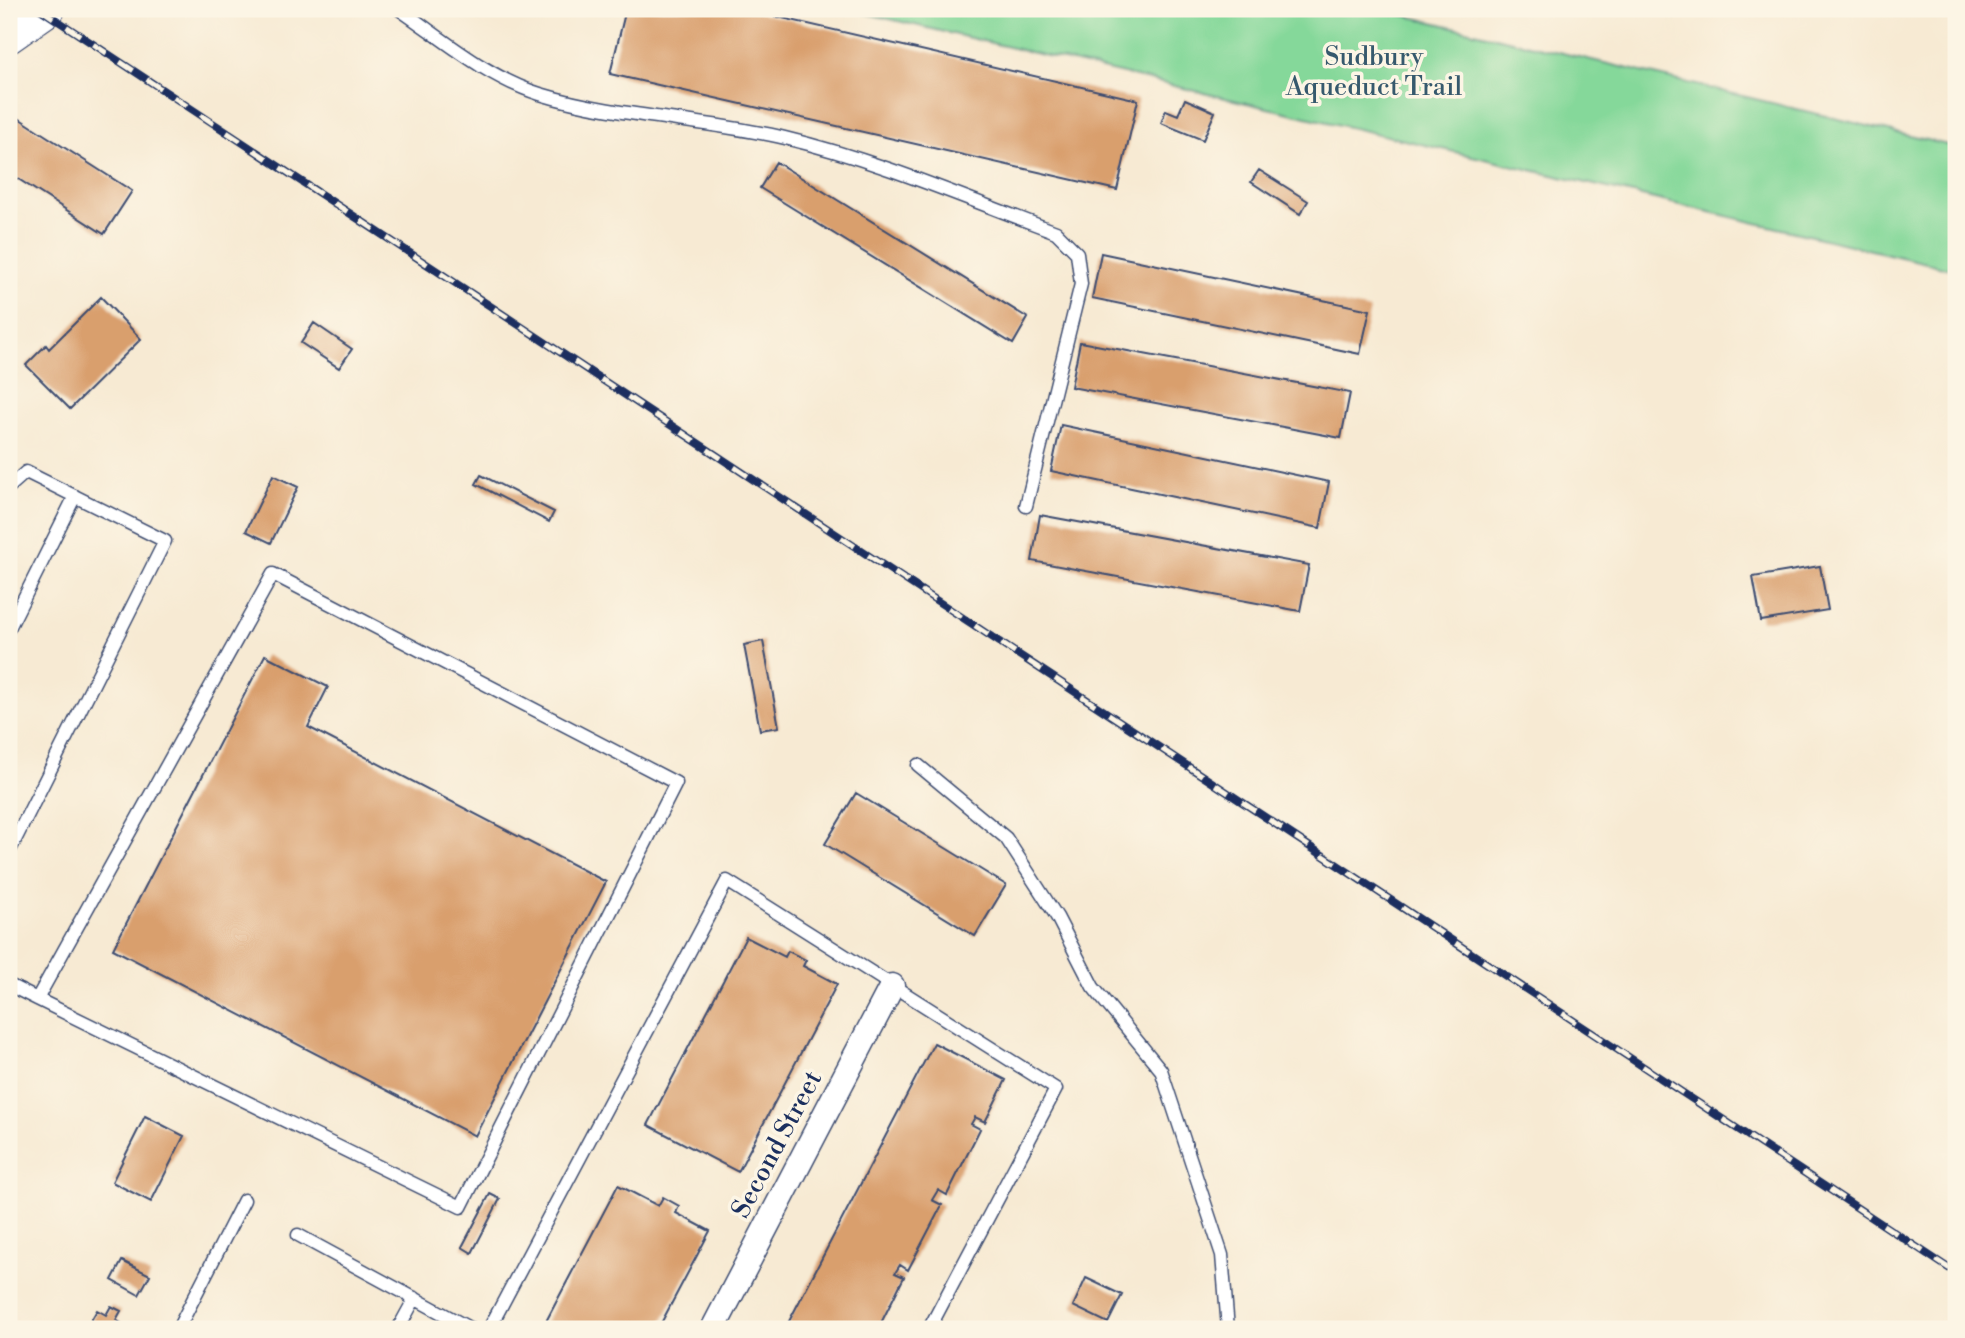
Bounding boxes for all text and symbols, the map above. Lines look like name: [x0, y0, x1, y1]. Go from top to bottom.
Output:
park label: Sudbury Aqueduct Trail: [1285, 41, 1463, 103]
street label: Second Street: [725, 1065, 829, 1224]

